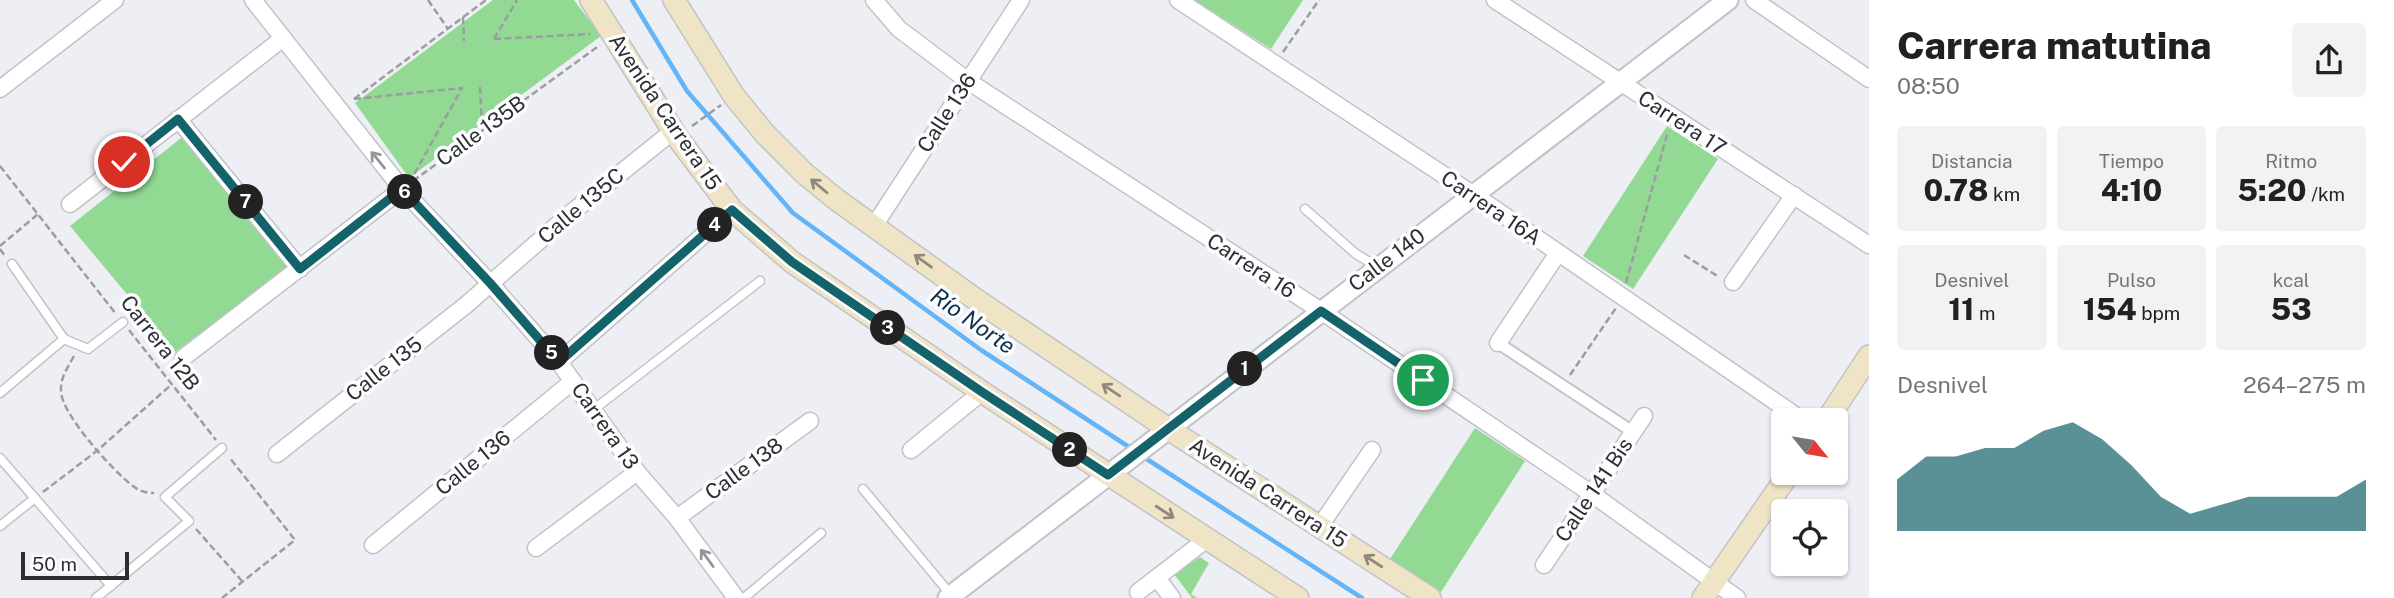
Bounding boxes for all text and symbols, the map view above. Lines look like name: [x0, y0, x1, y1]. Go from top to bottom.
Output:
text: Carrera matutina: [1897, 23, 2212, 68]
button: share: [2292, 23, 2366, 97]
street label: Avenida Carrera 15: [604, 29, 727, 195]
street label: Calle 136: [912, 68, 981, 157]
text: 08:50: [1897, 72, 1960, 99]
street label: Carrera 17: [1634, 85, 1731, 160]
street label: Calle 135B: [431, 90, 530, 171]
pin: [94, 132, 154, 192]
icon: check: [105, 143, 143, 181]
text: Distancia: [1931, 150, 2013, 172]
text: Tiempo: [2099, 150, 2164, 172]
text: Ritmo: [2265, 150, 2317, 172]
one-way arrow: [371, 151, 386, 169]
street label: Calle 135C: [533, 163, 629, 249]
street label: Carrera 16A: [1437, 165, 1546, 250]
text: 0.78: [1923, 172, 1988, 208]
text: 4:10: [2101, 172, 2162, 208]
text: 5:20: [2237, 172, 2307, 208]
pin: 6: [388, 174, 422, 210]
one-way arrow: [811, 178, 829, 194]
text: 6: [398, 180, 411, 202]
text: km: [1988, 183, 2020, 205]
text: /km: [2307, 183, 2345, 205]
pin: 7: [229, 184, 264, 220]
text: 7: [240, 190, 251, 212]
pin: 4: [698, 208, 732, 243]
text: 4: [708, 213, 721, 235]
street label: Calle 140: [1344, 223, 1430, 296]
street label: Carrera 16: [1202, 228, 1300, 303]
one-way arrow: [914, 254, 933, 269]
text: Desnivel: [1934, 269, 2009, 291]
text: Pulso: [2107, 269, 2156, 291]
text: kcal: [2273, 269, 2310, 291]
water label: Río Norte: [926, 282, 1021, 359]
street label: Carrera 12B: [116, 290, 205, 395]
text: 11: [1948, 291, 1974, 327]
text: 154: [2083, 291, 2137, 327]
text: 53: [2271, 291, 2312, 327]
text: m: [1974, 302, 1996, 324]
text: bpm: [2137, 302, 2180, 324]
pin: 3: [870, 310, 906, 346]
text: 3: [881, 316, 894, 338]
street label: Calle 135: [341, 331, 427, 406]
pin: 5: [534, 336, 570, 370]
text: 5: [545, 341, 558, 363]
pin: [1393, 350, 1453, 410]
pin: 1: [1228, 352, 1262, 386]
text: 1: [1240, 357, 1249, 379]
icon: arrive: [1404, 361, 1442, 399]
text: Desnivel: [1897, 371, 1988, 398]
text: 264–275 m: [2243, 371, 2366, 398]
street label: Carrera 13: [566, 377, 644, 474]
one-way arrow: [1101, 383, 1121, 397]
north arrow: [1771, 408, 1848, 485]
map controls: [1771, 408, 1848, 576]
street label: Calle 136: [430, 425, 515, 500]
street label: Calle 138: [700, 432, 787, 505]
street label: Avenida Carrera 15: [1185, 432, 1352, 553]
pin: 2: [1052, 433, 1088, 468]
street label: Calle 141 Bis: [1550, 433, 1637, 546]
text: 2: [1063, 438, 1076, 460]
button: locate: [1771, 499, 1848, 576]
one-way arrow: [1155, 506, 1175, 520]
scale bar: [21, 549, 130, 581]
one-way arrow: [699, 549, 714, 568]
text: 50 m: [32, 553, 77, 575]
one-way arrow: [1363, 553, 1383, 567]

